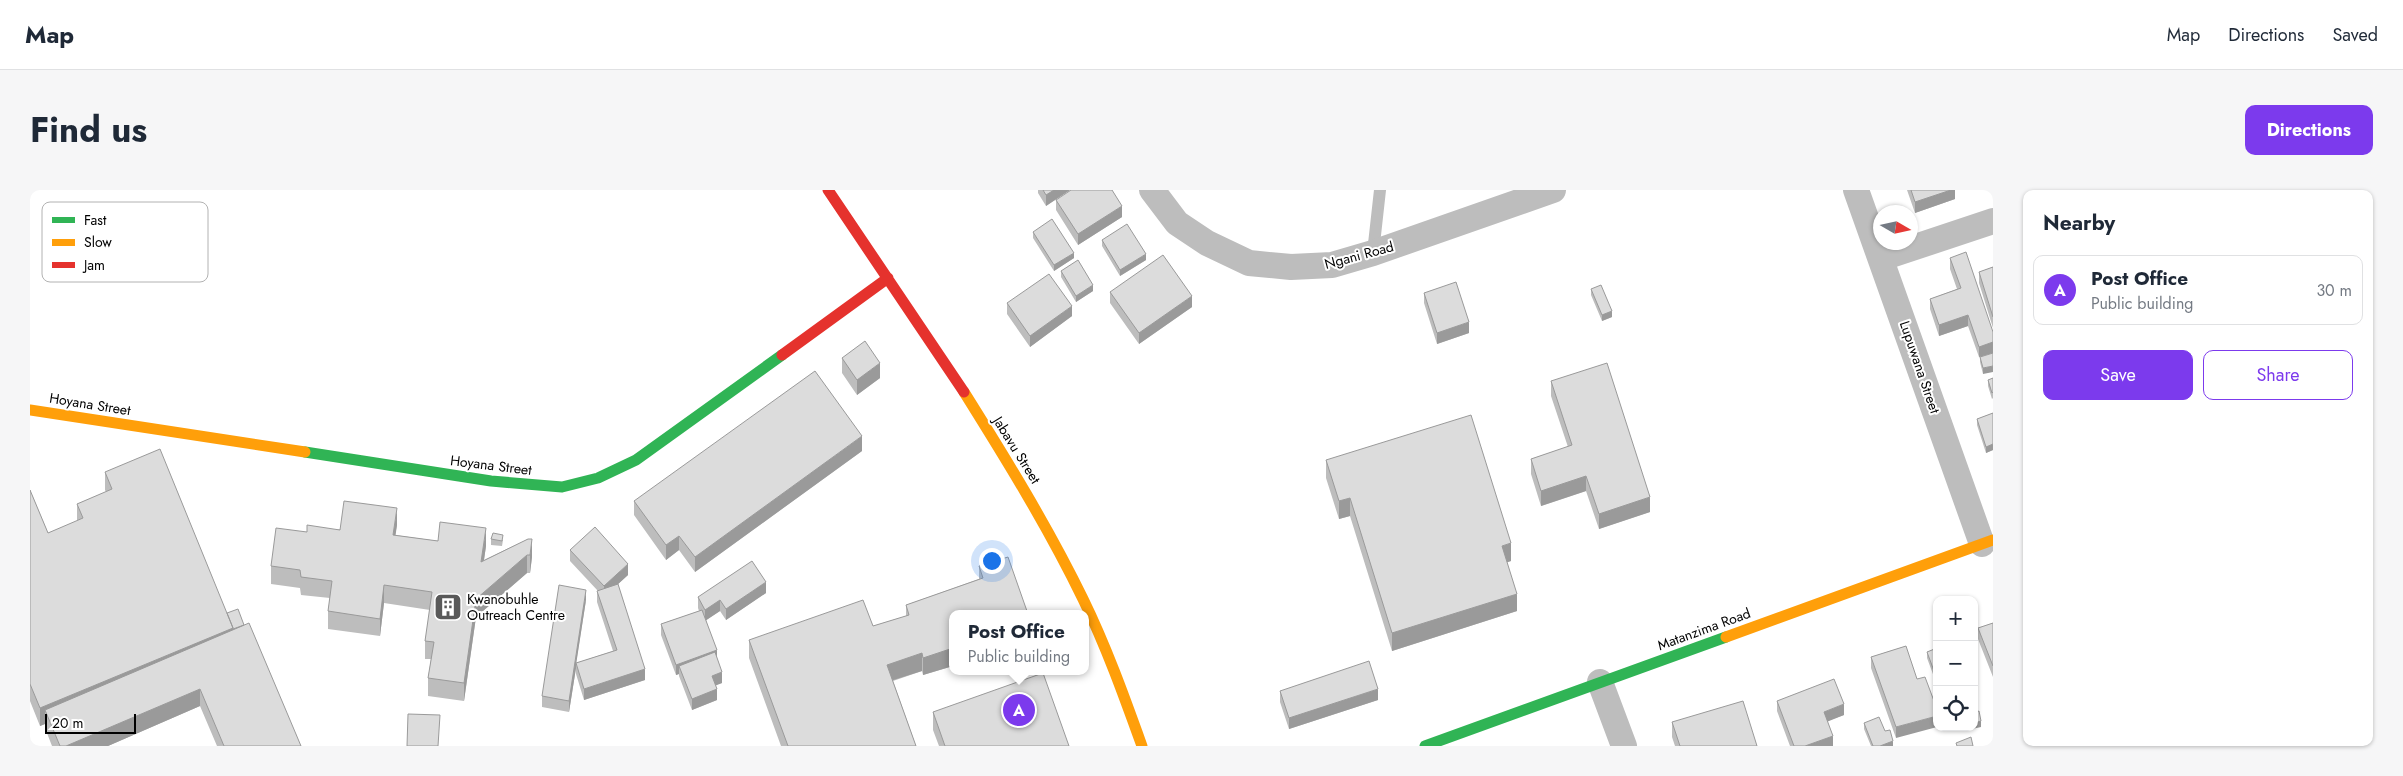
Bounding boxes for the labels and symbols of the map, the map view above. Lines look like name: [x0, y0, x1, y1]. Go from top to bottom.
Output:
legend: [42, 202, 208, 282]
north arrow: [1873, 205, 1918, 250]
text: Fast: [84, 210, 107, 230]
text: Slow: [84, 232, 112, 252]
street label: Ngani Road: [1322, 236, 1396, 274]
text: Jam: [82, 255, 105, 275]
street label: Lupuwana Street: [1895, 318, 1945, 417]
street label: Hoyana Street: [48, 388, 133, 420]
street label: Jabavu Street: [987, 411, 1046, 488]
street label: Hoyana Street: [449, 450, 534, 480]
your location: [979, 548, 1005, 574]
place label: Kwanobuhle Outreach Centre: [467, 589, 565, 625]
building icon: Kwanobuhle Outreach Centre: [433, 592, 463, 622]
street label: Matanzima Road: [1655, 603, 1753, 655]
pin: A: [1003, 691, 1035, 729]
scale bar: [45, 711, 136, 734]

